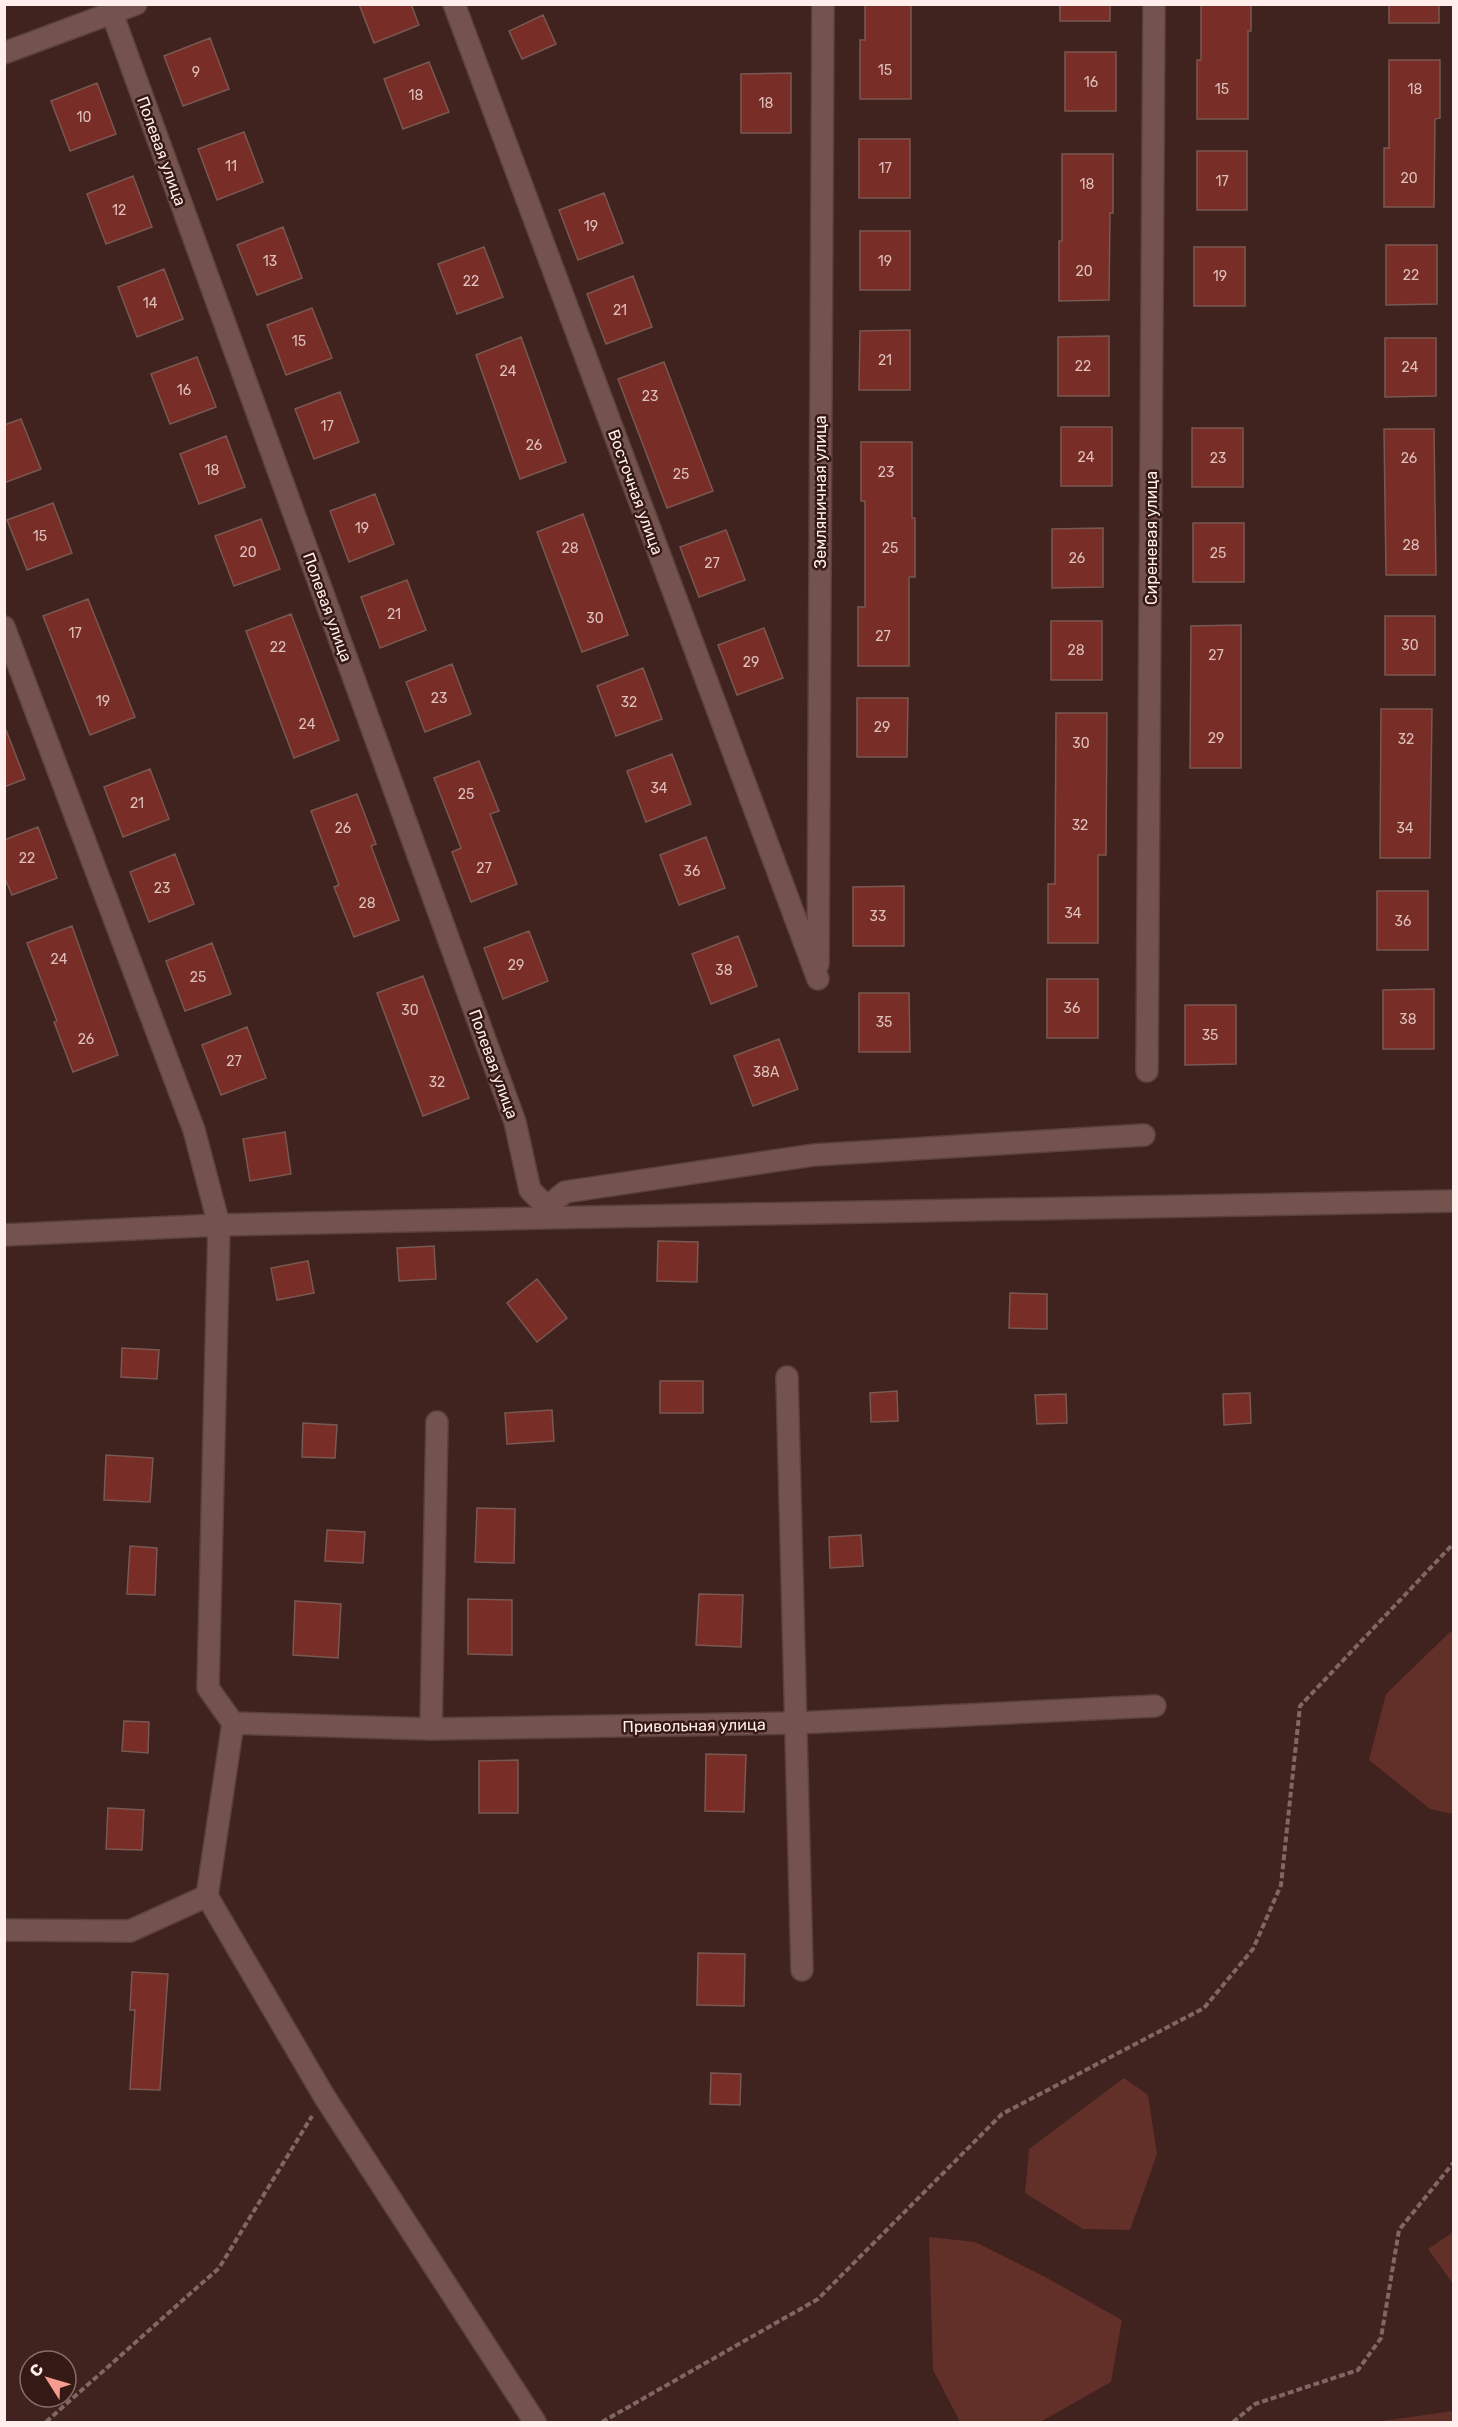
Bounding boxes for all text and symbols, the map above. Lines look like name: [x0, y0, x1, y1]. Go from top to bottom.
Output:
house number: 15: [878, 62, 892, 79]
house number: 9: [192, 64, 200, 81]
house number: 16: [1084, 74, 1098, 91]
house number: 15: [1215, 81, 1229, 98]
house number: 18: [1408, 81, 1423, 98]
house number: 18: [409, 87, 424, 104]
street label: Полевая улица: [133, 94, 190, 209]
house number: 18: [759, 95, 774, 112]
house number: 10: [77, 109, 92, 126]
house number: 11: [225, 158, 237, 175]
house number: 17: [878, 160, 892, 177]
house number: 20: [1400, 170, 1418, 187]
house number: 17: [1215, 173, 1229, 190]
house number: 18: [1080, 176, 1095, 193]
house number: 12: [112, 202, 126, 219]
house number: 19: [584, 218, 598, 235]
house number: 13: [263, 253, 277, 270]
house number: 19: [878, 253, 892, 270]
house number: 20: [1075, 263, 1093, 280]
house number: 22: [1403, 267, 1419, 284]
house number: 19: [1213, 268, 1227, 285]
house number: 22: [463, 273, 479, 290]
house number: 14: [143, 295, 158, 312]
house number: 21: [613, 302, 627, 319]
house number: 15: [292, 333, 306, 350]
house number: 21: [878, 352, 892, 369]
house number: 22: [1075, 358, 1091, 375]
house number: 24: [1402, 359, 1419, 376]
house number: 24: [500, 363, 517, 380]
house number: 16: [177, 382, 191, 399]
house number: 23: [642, 388, 658, 405]
street label: Земляничная улица: [811, 415, 830, 569]
house number: 17: [320, 418, 334, 435]
street label: Восточная улица: [604, 427, 667, 557]
house number: 26: [526, 437, 542, 454]
house number: 24: [1078, 449, 1095, 466]
house number: 23: [1210, 450, 1226, 467]
house number: 26: [1401, 450, 1417, 467]
house number: 18: [205, 462, 220, 479]
house number: 23: [878, 464, 894, 481]
house number: 25: [673, 466, 689, 483]
street label: Сиреневая улица: [1142, 471, 1161, 605]
house number: 19: [355, 520, 369, 537]
house number: 15: [33, 528, 47, 545]
house number: 28: [1402, 537, 1420, 554]
house number: 28: [561, 540, 579, 557]
house number: 25: [882, 540, 898, 557]
house number: 20: [239, 544, 257, 561]
house number: 25: [1210, 545, 1226, 562]
street label: Полевая улица: [299, 550, 356, 665]
house number: 26: [1069, 550, 1085, 567]
house number: 27: [704, 555, 720, 572]
house number: 21: [387, 606, 401, 623]
house number: 30: [586, 610, 604, 627]
house number: 17: [68, 625, 82, 642]
house number: 27: [875, 628, 891, 645]
house number: 30: [1401, 637, 1419, 654]
house number: 22: [270, 639, 286, 656]
house number: 28: [1067, 642, 1085, 659]
house number: 27: [1208, 647, 1224, 664]
house number: 29: [743, 654, 759, 671]
house number: 23: [431, 690, 447, 707]
house number: 19: [96, 693, 110, 710]
house number: 32: [621, 694, 637, 711]
house number: 24: [299, 716, 316, 733]
house number: 29: [874, 719, 890, 736]
house number: 29: [1208, 730, 1224, 747]
house number: 32: [1398, 731, 1414, 748]
house number: 30: [1072, 735, 1090, 752]
house number: 34: [650, 780, 668, 797]
house number: 25: [458, 786, 474, 803]
house number: 21: [130, 795, 144, 812]
house number: 32: [1072, 817, 1088, 834]
house number: 26: [335, 820, 351, 837]
house number: 34: [1396, 820, 1414, 837]
house number: 22: [19, 850, 35, 867]
house number: 27: [476, 860, 492, 877]
house number: 36: [684, 863, 700, 880]
house number: 23: [154, 880, 170, 897]
house number: 28: [358, 895, 376, 912]
house number: 34: [1064, 905, 1082, 922]
house number: 33: [870, 908, 886, 925]
house number: 36: [1395, 913, 1411, 930]
house number: 24: [51, 951, 68, 968]
house number: 29: [508, 957, 524, 974]
house number: 38: [715, 962, 733, 979]
house number: 25: [190, 969, 206, 986]
house number: 36: [1064, 1000, 1080, 1017]
house number: 30: [401, 1002, 419, 1019]
street label: Полевая улица: [465, 1007, 522, 1122]
house number: 38: [1399, 1011, 1417, 1028]
house number: 35: [876, 1014, 892, 1031]
house number: 35: [1202, 1027, 1218, 1044]
house number: 26: [78, 1031, 94, 1048]
house number: 27: [226, 1053, 242, 1070]
house number: 38А: [753, 1064, 780, 1081]
house number: 32: [429, 1074, 445, 1091]
street label: Привольная улица: [622, 1715, 766, 1736]
north arrow: [18, 2349, 78, 2409]
text: С: [25, 2360, 47, 2380]

